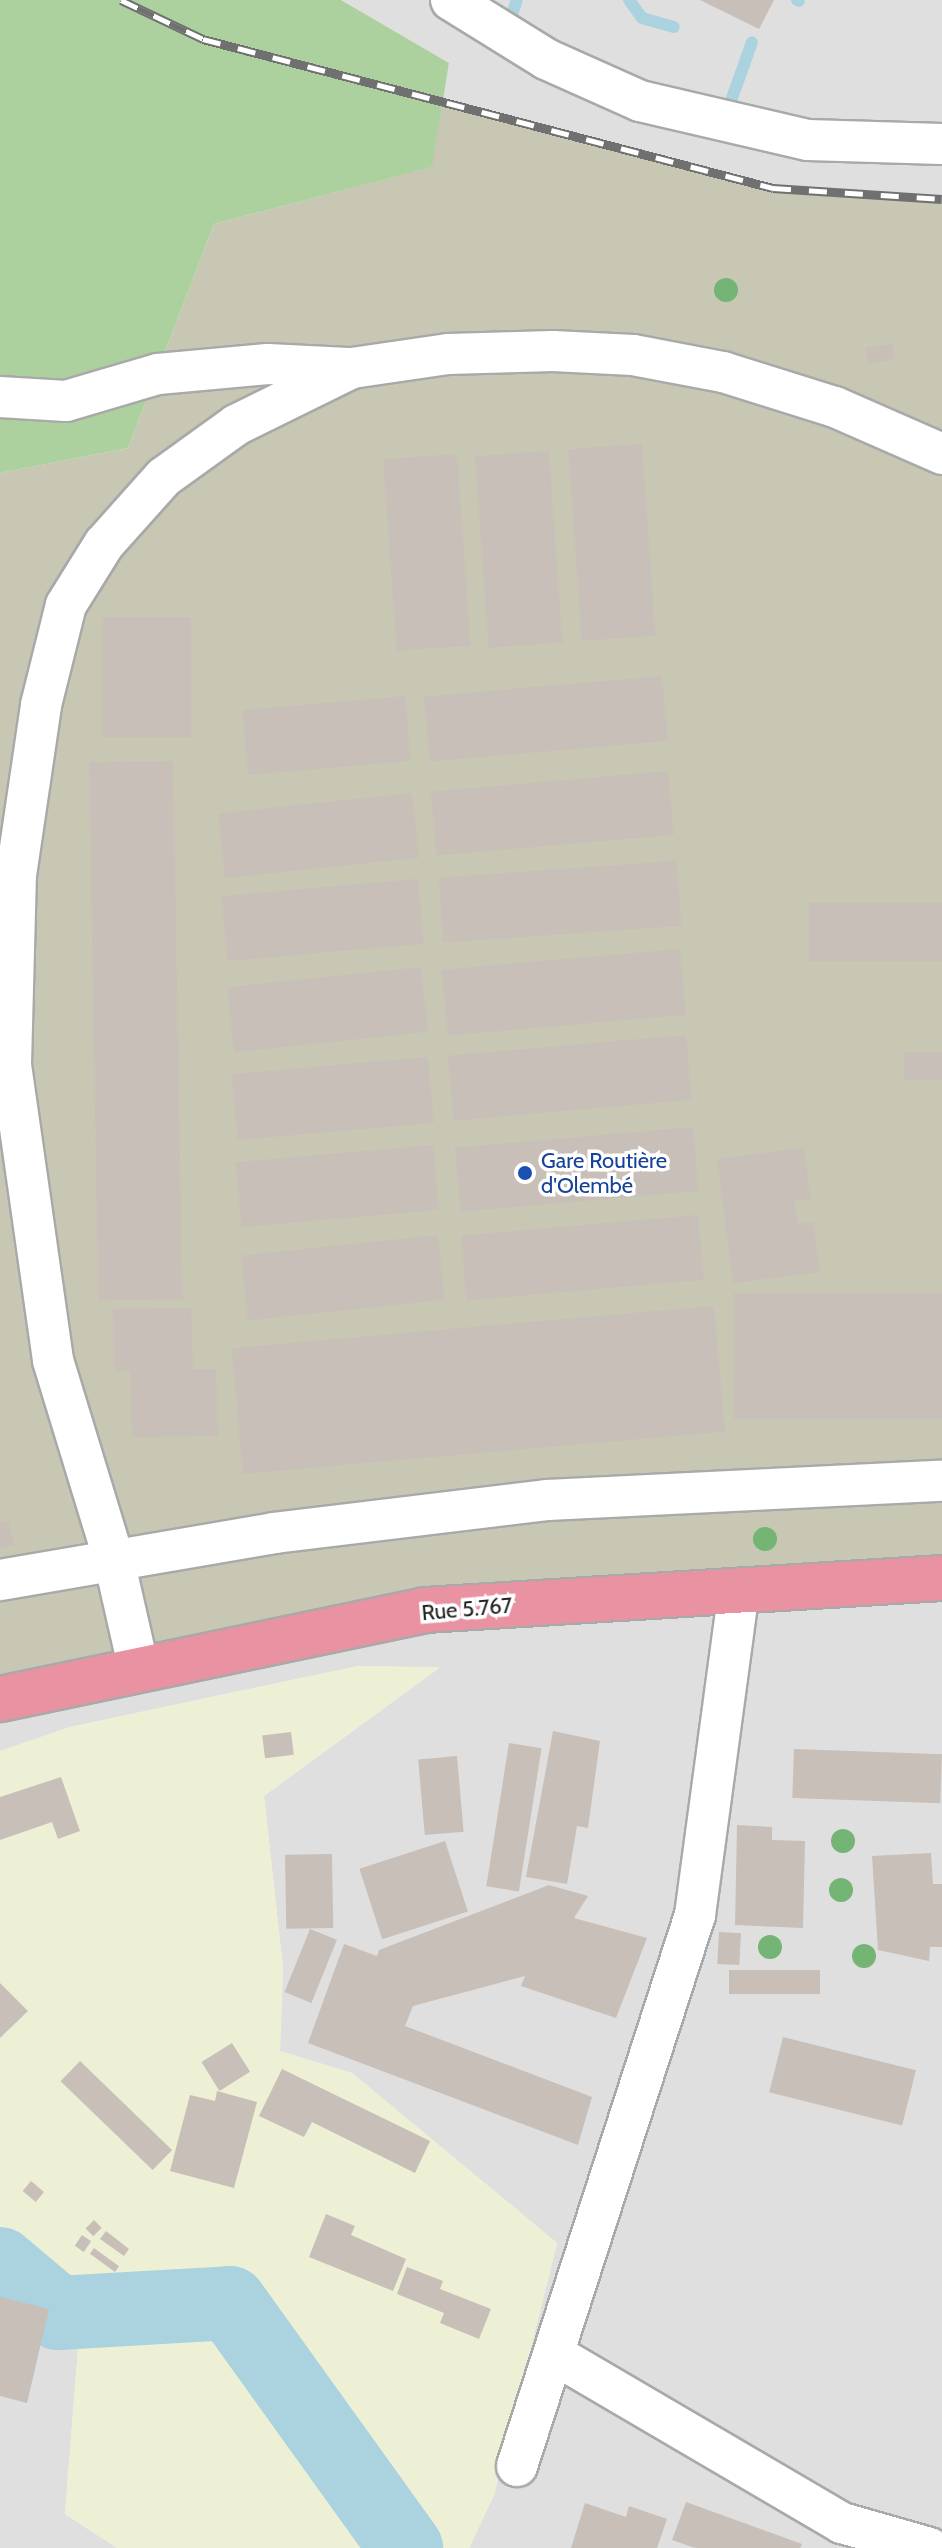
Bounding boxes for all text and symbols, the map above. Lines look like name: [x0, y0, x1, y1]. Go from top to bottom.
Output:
place label: Gare Routière d'Olembé: [541, 1147, 667, 1198]
marker: Gare Routière d'Olembé: [516, 1164, 534, 1182]
street label: Rue 5.767: [420, 1592, 514, 1626]

